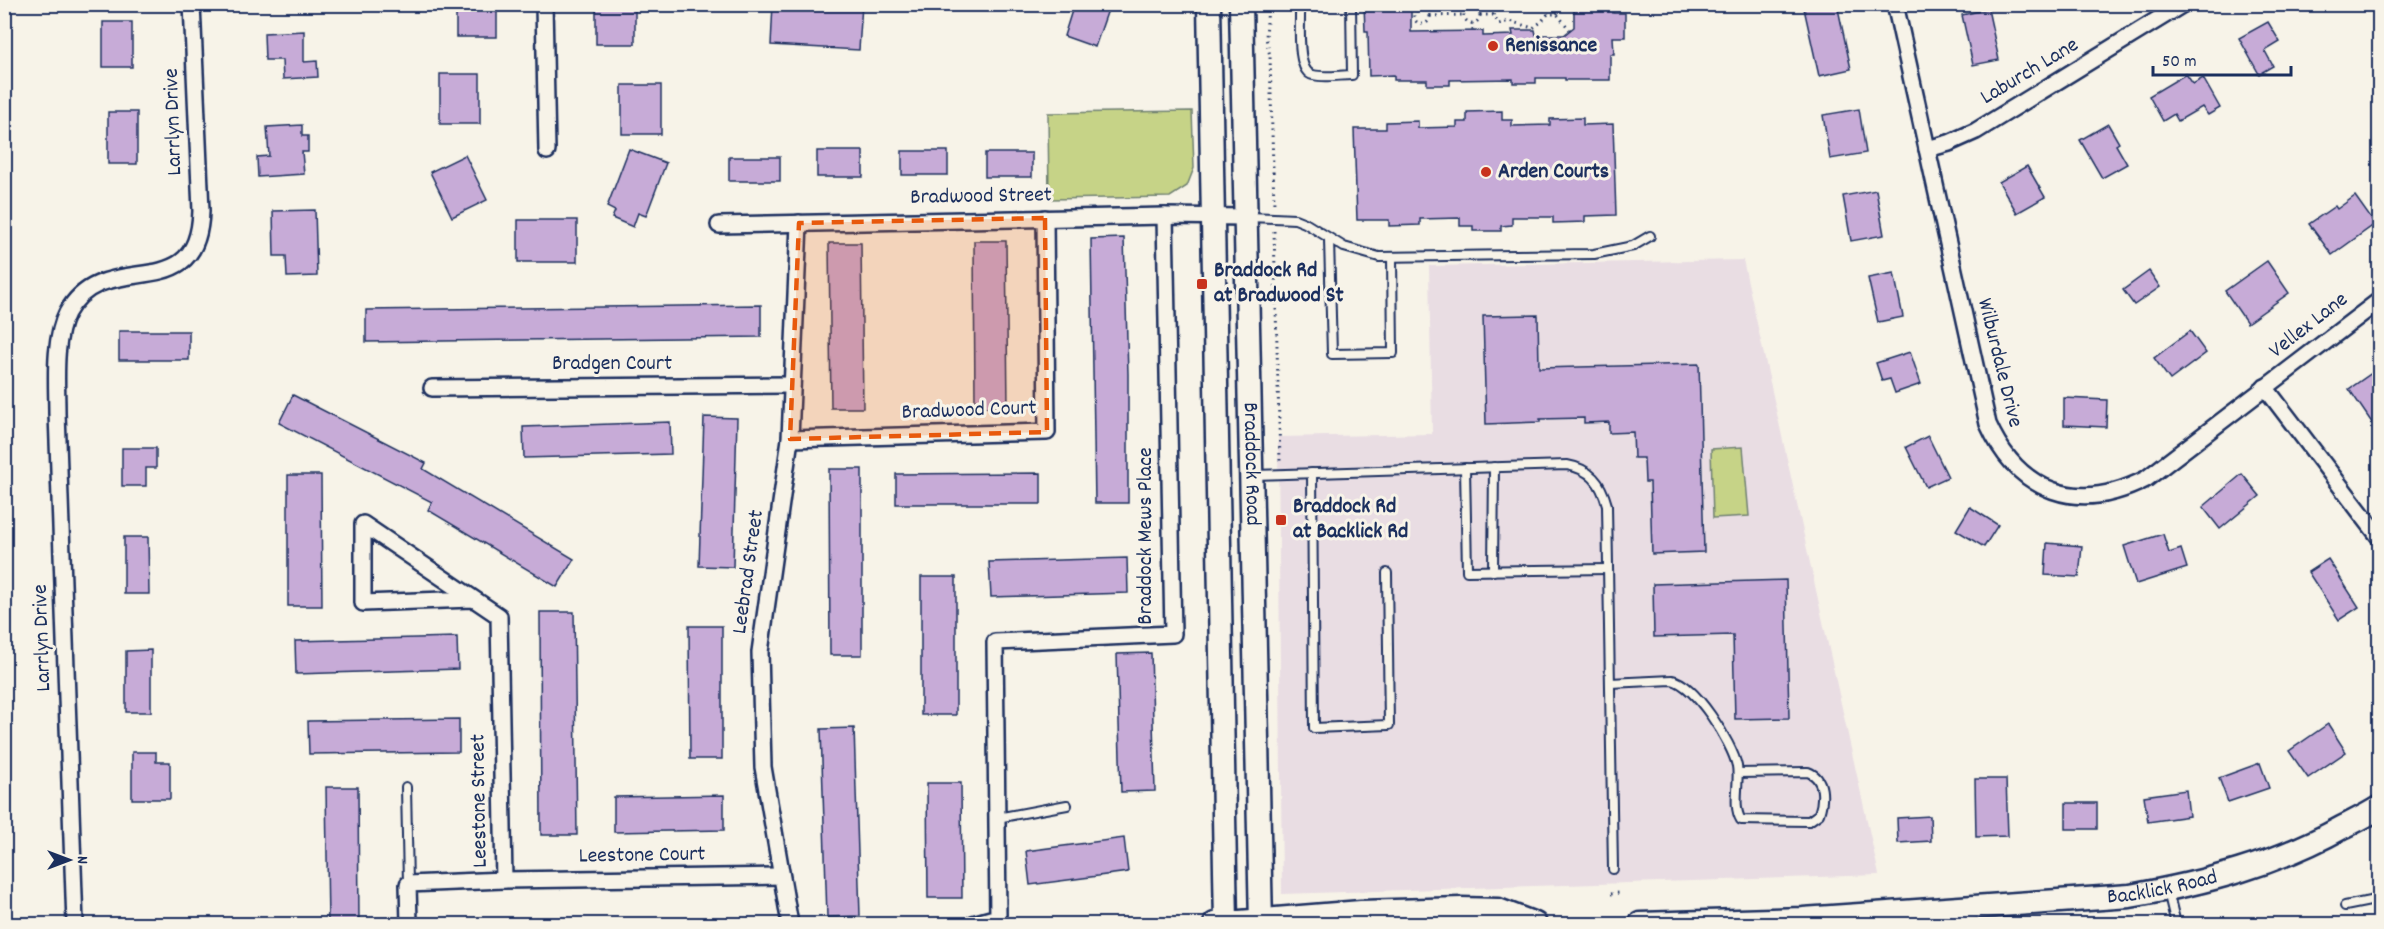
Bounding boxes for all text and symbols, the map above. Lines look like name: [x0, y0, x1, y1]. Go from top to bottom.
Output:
street label: Laburch Lane: [1975, 30, 2085, 114]
place label: Renissance: [1505, 31, 1597, 62]
marker: Renissance: [1486, 39, 1500, 53]
scale bar: [2153, 39, 2291, 77]
text: 50 m: [2162, 50, 2197, 75]
street label: Larrlyn Drive: [157, 68, 191, 176]
place label: Arden Courts: [1498, 157, 1609, 188]
marker: Arden Courts: [1479, 165, 1493, 179]
street label: Bradwood Street: [910, 180, 1052, 214]
place label: Braddock Rd at Bradwood St: [1214, 256, 1345, 312]
marker: Braddock Rd at Bradwood St: [1195, 277, 1209, 291]
street label: Vellex Lane: [2263, 285, 2355, 367]
street label: Wilburdale Drive: [1968, 295, 2030, 431]
street label: Bradgen Court: [552, 349, 672, 380]
street label: Bradwood Court: [901, 393, 1037, 429]
street label: Braddock Road: [1234, 402, 1268, 526]
street label: Braddock Mews Place: [1131, 447, 1162, 625]
place label: Braddock Rd at Backlick Rd: [1293, 492, 1408, 548]
street label: Leebrad Street: [725, 508, 773, 636]
marker: Braddock Rd at Backlick Rd: [1274, 513, 1288, 527]
street label: Larrlyn Drive: [26, 584, 60, 692]
street label: Leestone Street: [463, 734, 497, 868]
north arrow: [39, 830, 99, 890]
street label: Leestone Court: [578, 839, 706, 873]
text: N: [70, 856, 93, 864]
street label: Backlick Road: [2106, 862, 2221, 913]

